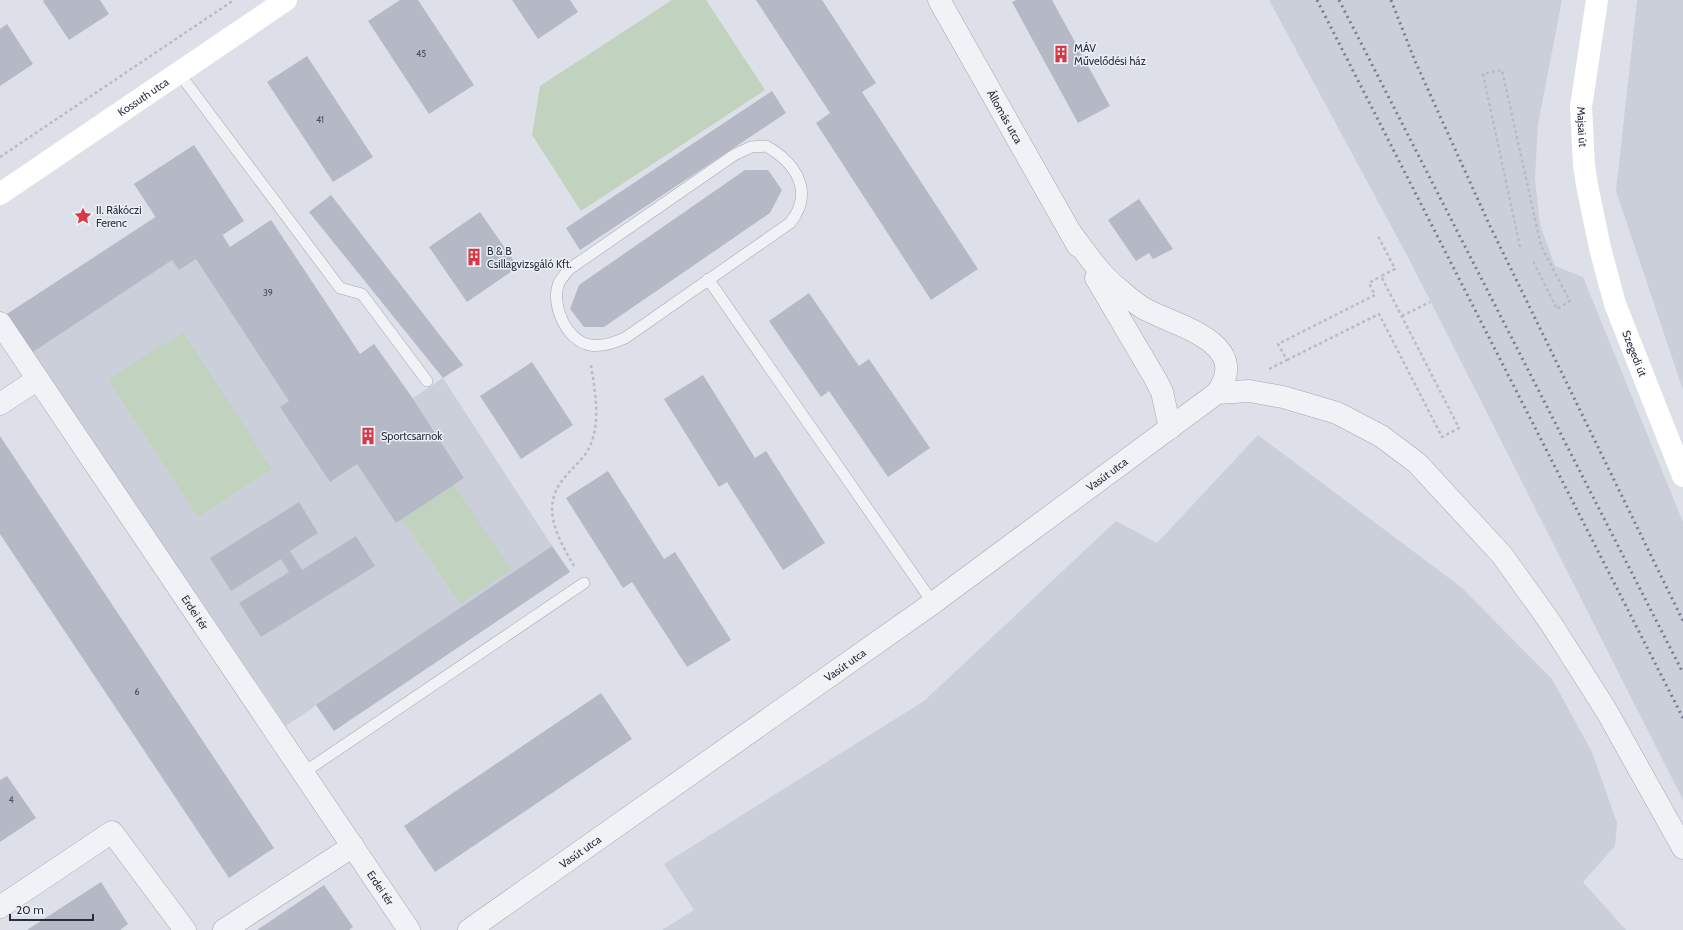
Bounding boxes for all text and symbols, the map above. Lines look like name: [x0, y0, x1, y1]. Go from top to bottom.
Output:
place label: MÁV Művelődési ház: [1074, 41, 1146, 68]
building icon: MÁV Művelődési ház: [1051, 44, 1071, 64]
house number: 45: [416, 48, 426, 59]
street label: Kossuth utca: [115, 74, 172, 119]
street label: Állomás utca: [984, 87, 1026, 147]
street label: Majsai út: [1574, 106, 1590, 148]
house number: 41: [316, 114, 324, 125]
place label: II. Rákóczi Ferenc: [96, 203, 141, 230]
place icon: II. Rákóczi Ferenc: [73, 206, 93, 226]
place label: B & B Csillagvizsgáló Kft.: [487, 244, 572, 271]
building icon: B & B Csillagvizsgáló Kft.: [464, 247, 484, 267]
house number: 39: [263, 287, 273, 298]
street label: Szegedi út: [1619, 328, 1650, 379]
building icon: Sportcsarnok: [358, 426, 378, 446]
place label: Sportcsarnok: [381, 429, 442, 443]
street label: Vasút utca: [1084, 454, 1131, 494]
street label: Erdei tér: [178, 592, 212, 633]
street label: Vasút utca: [821, 645, 869, 685]
house number: 6: [134, 686, 140, 697]
house number: 4: [8, 794, 14, 805]
street label: Vasút utca: [557, 832, 604, 871]
street label: Erdei tér: [364, 868, 397, 908]
scale bar: [10, 896, 93, 922]
text: 20 m: [16, 902, 44, 917]

